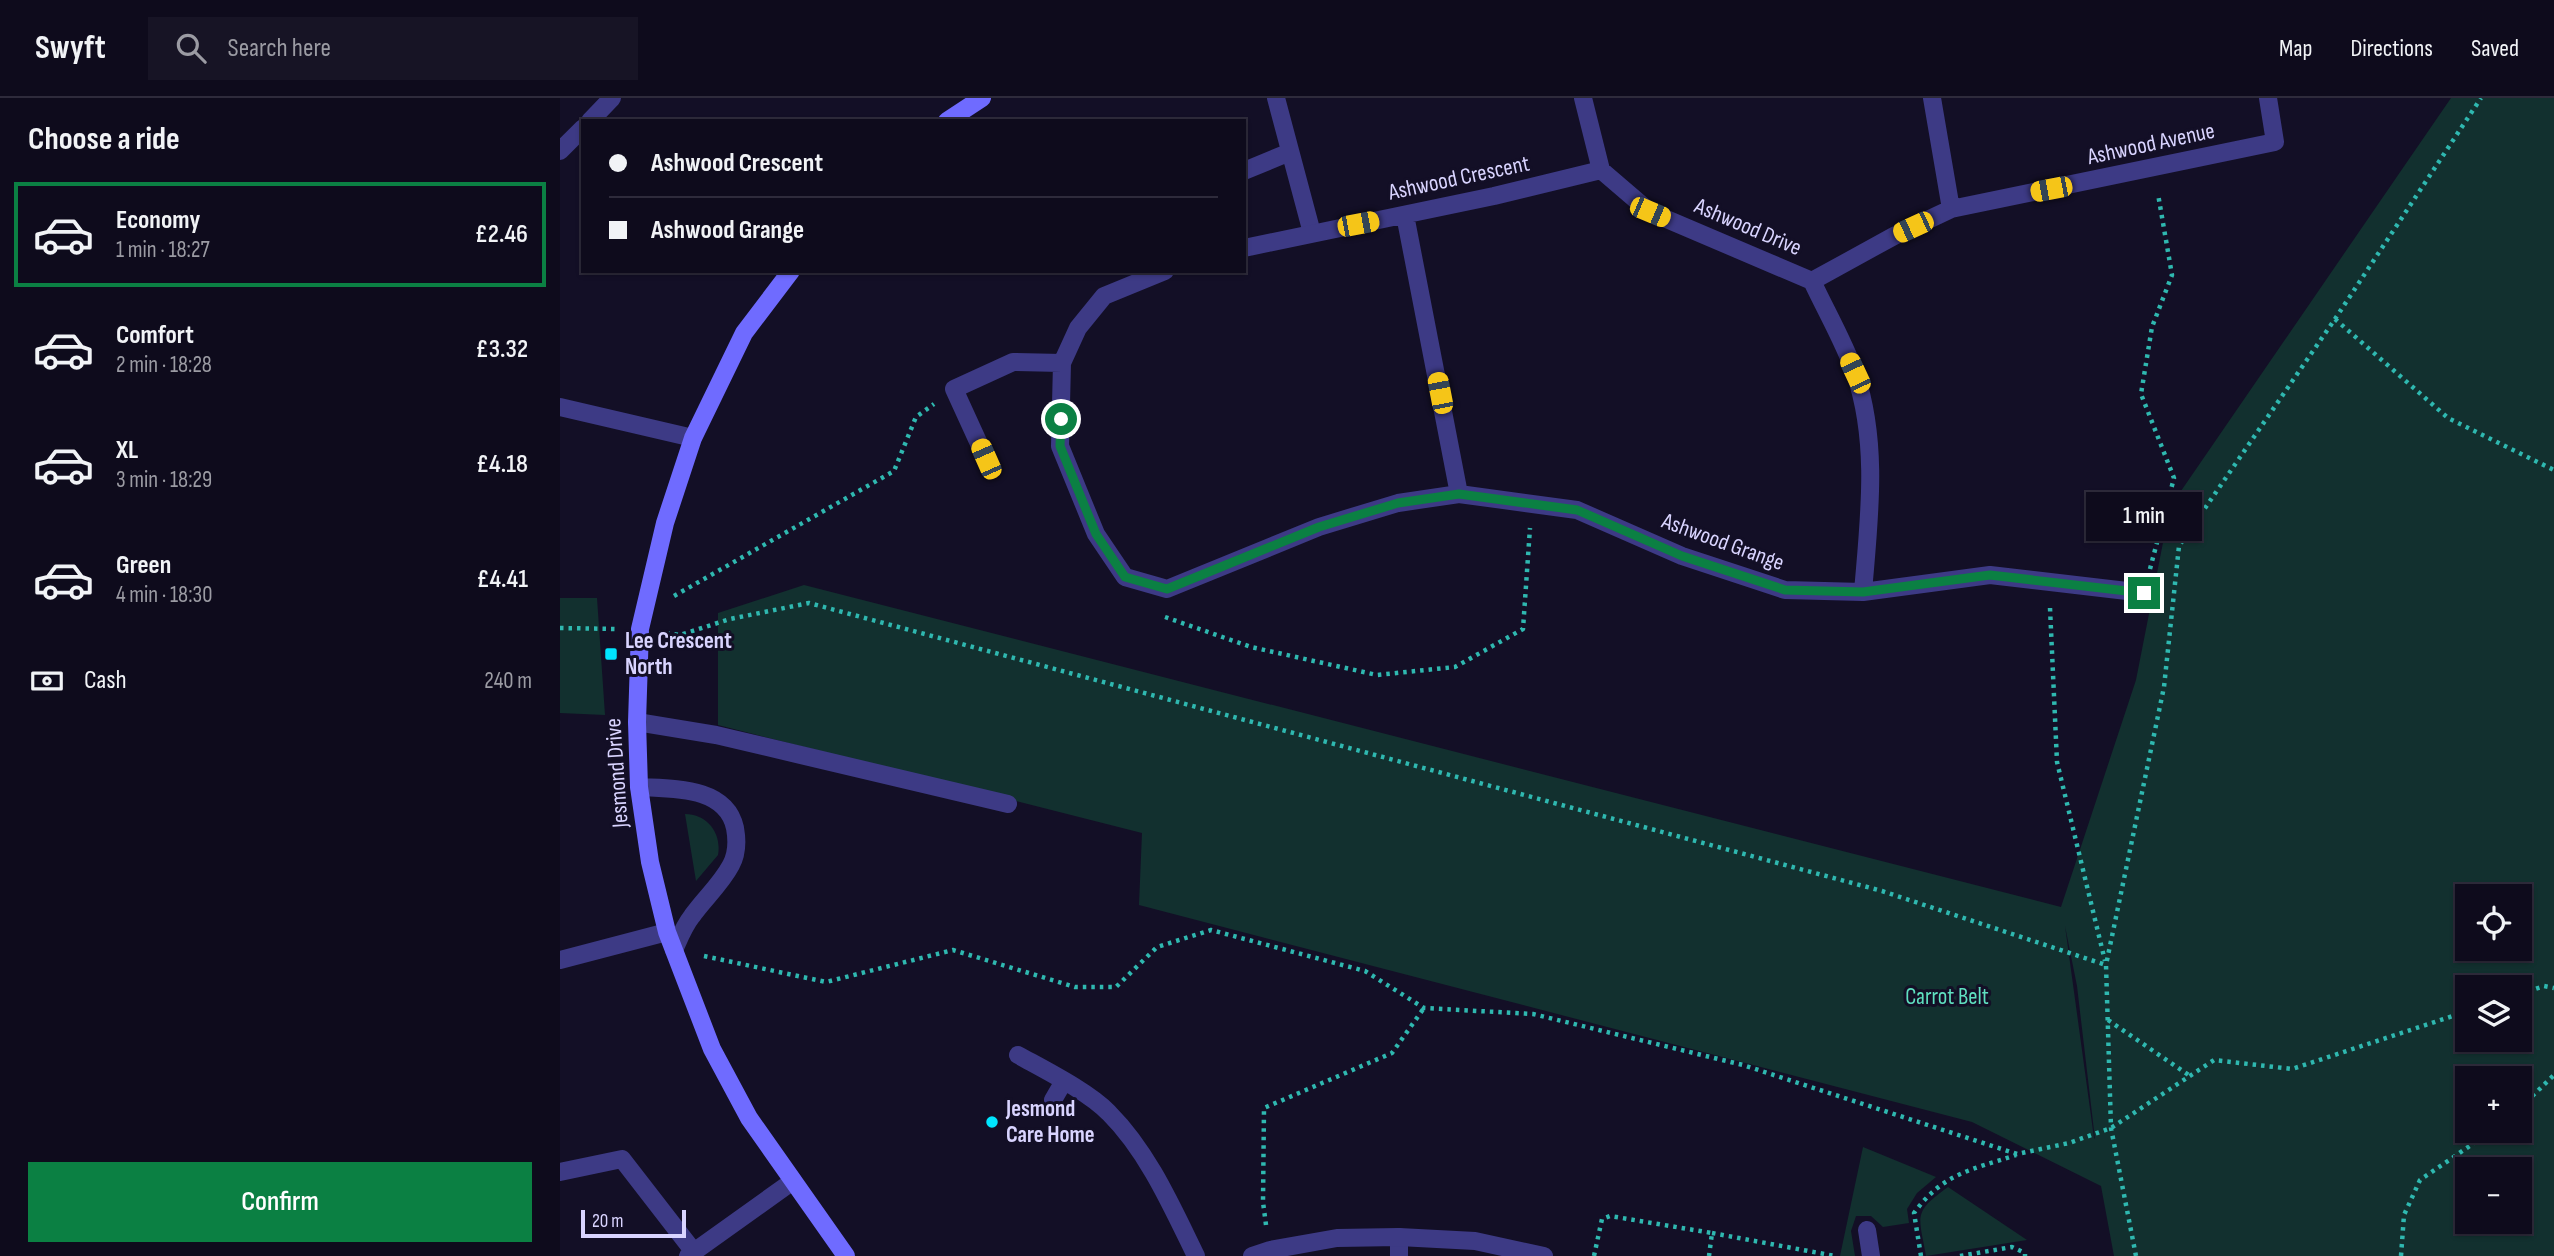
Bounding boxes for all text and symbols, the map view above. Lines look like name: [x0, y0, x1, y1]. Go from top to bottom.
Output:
search box: [148, 17, 638, 80]
text: Swyft: [35, 28, 106, 68]
icon: search: [172, 29, 210, 67]
text: Search here: [228, 33, 331, 64]
text: Map: [2279, 34, 2312, 63]
text: Directions: [2350, 34, 2433, 63]
text: Saved: [2471, 34, 2519, 63]
street label: Ashwood Avenue: [2084, 117, 2217, 171]
text: Choose a ride: [28, 120, 180, 159]
text: Ashwood Crescent: [651, 148, 823, 179]
street label: Ashwood Crescent: [1385, 149, 1532, 207]
car: [2029, 175, 2074, 203]
street label: Ashwood Drive: [1689, 192, 1806, 262]
car: [1627, 194, 1674, 230]
icon: car: [32, 203, 95, 266]
text: Economy: [116, 205, 200, 236]
car: [1890, 209, 1937, 245]
car: [1336, 210, 1381, 238]
text: Ashwood Grange: [651, 215, 804, 246]
text: £2.46: [475, 219, 528, 250]
text: 1 min · 18:27: [116, 236, 210, 264]
icon: car: [32, 318, 95, 381]
text: Comfort: [116, 320, 194, 351]
text: £3.32: [475, 334, 528, 365]
car: [1837, 350, 1874, 396]
text: 2 min · 18:28: [116, 351, 212, 379]
car: [1426, 370, 1455, 416]
route start: [1045, 403, 1077, 435]
icon: car: [32, 433, 95, 496]
text: XL: [116, 435, 138, 466]
car: [968, 436, 1005, 482]
text: £4.18: [476, 449, 528, 480]
text: 3 min · 18:29: [116, 466, 212, 494]
callout: 1 min: [2086, 491, 2202, 540]
text: 1 min: [2123, 502, 2165, 530]
street label: Ashwood Grange: [1657, 507, 1788, 577]
icon: car: [32, 548, 95, 611]
text: Green: [116, 550, 171, 581]
text: £4.41: [476, 564, 528, 595]
route end: [2128, 577, 2160, 609]
text: 4 min · 18:30: [116, 581, 212, 609]
place label: Lee Crescent North: [625, 627, 732, 681]
marker: Lee Crescent North: [603, 646, 619, 662]
icon: cash: [28, 662, 66, 700]
text: Cash: [84, 665, 127, 696]
text: 240 m: [484, 667, 532, 695]
street label: Jesmond Drive: [599, 717, 635, 830]
map controls: [2455, 884, 2532, 1234]
button: locate: [2455, 884, 2532, 961]
button: layers: [2455, 975, 2532, 1052]
park label: Carrot Belt: [1905, 983, 1989, 1011]
button: +: [2455, 1066, 2532, 1143]
place label: Jesmond Care Home: [1005, 1095, 1095, 1149]
marker: Jesmond Care Home: [984, 1114, 1000, 1130]
button: −: [2455, 1157, 2532, 1234]
button: Confirm: [28, 1162, 532, 1242]
scale bar: [581, 1207, 686, 1239]
text: 20 m: [592, 1210, 624, 1233]

